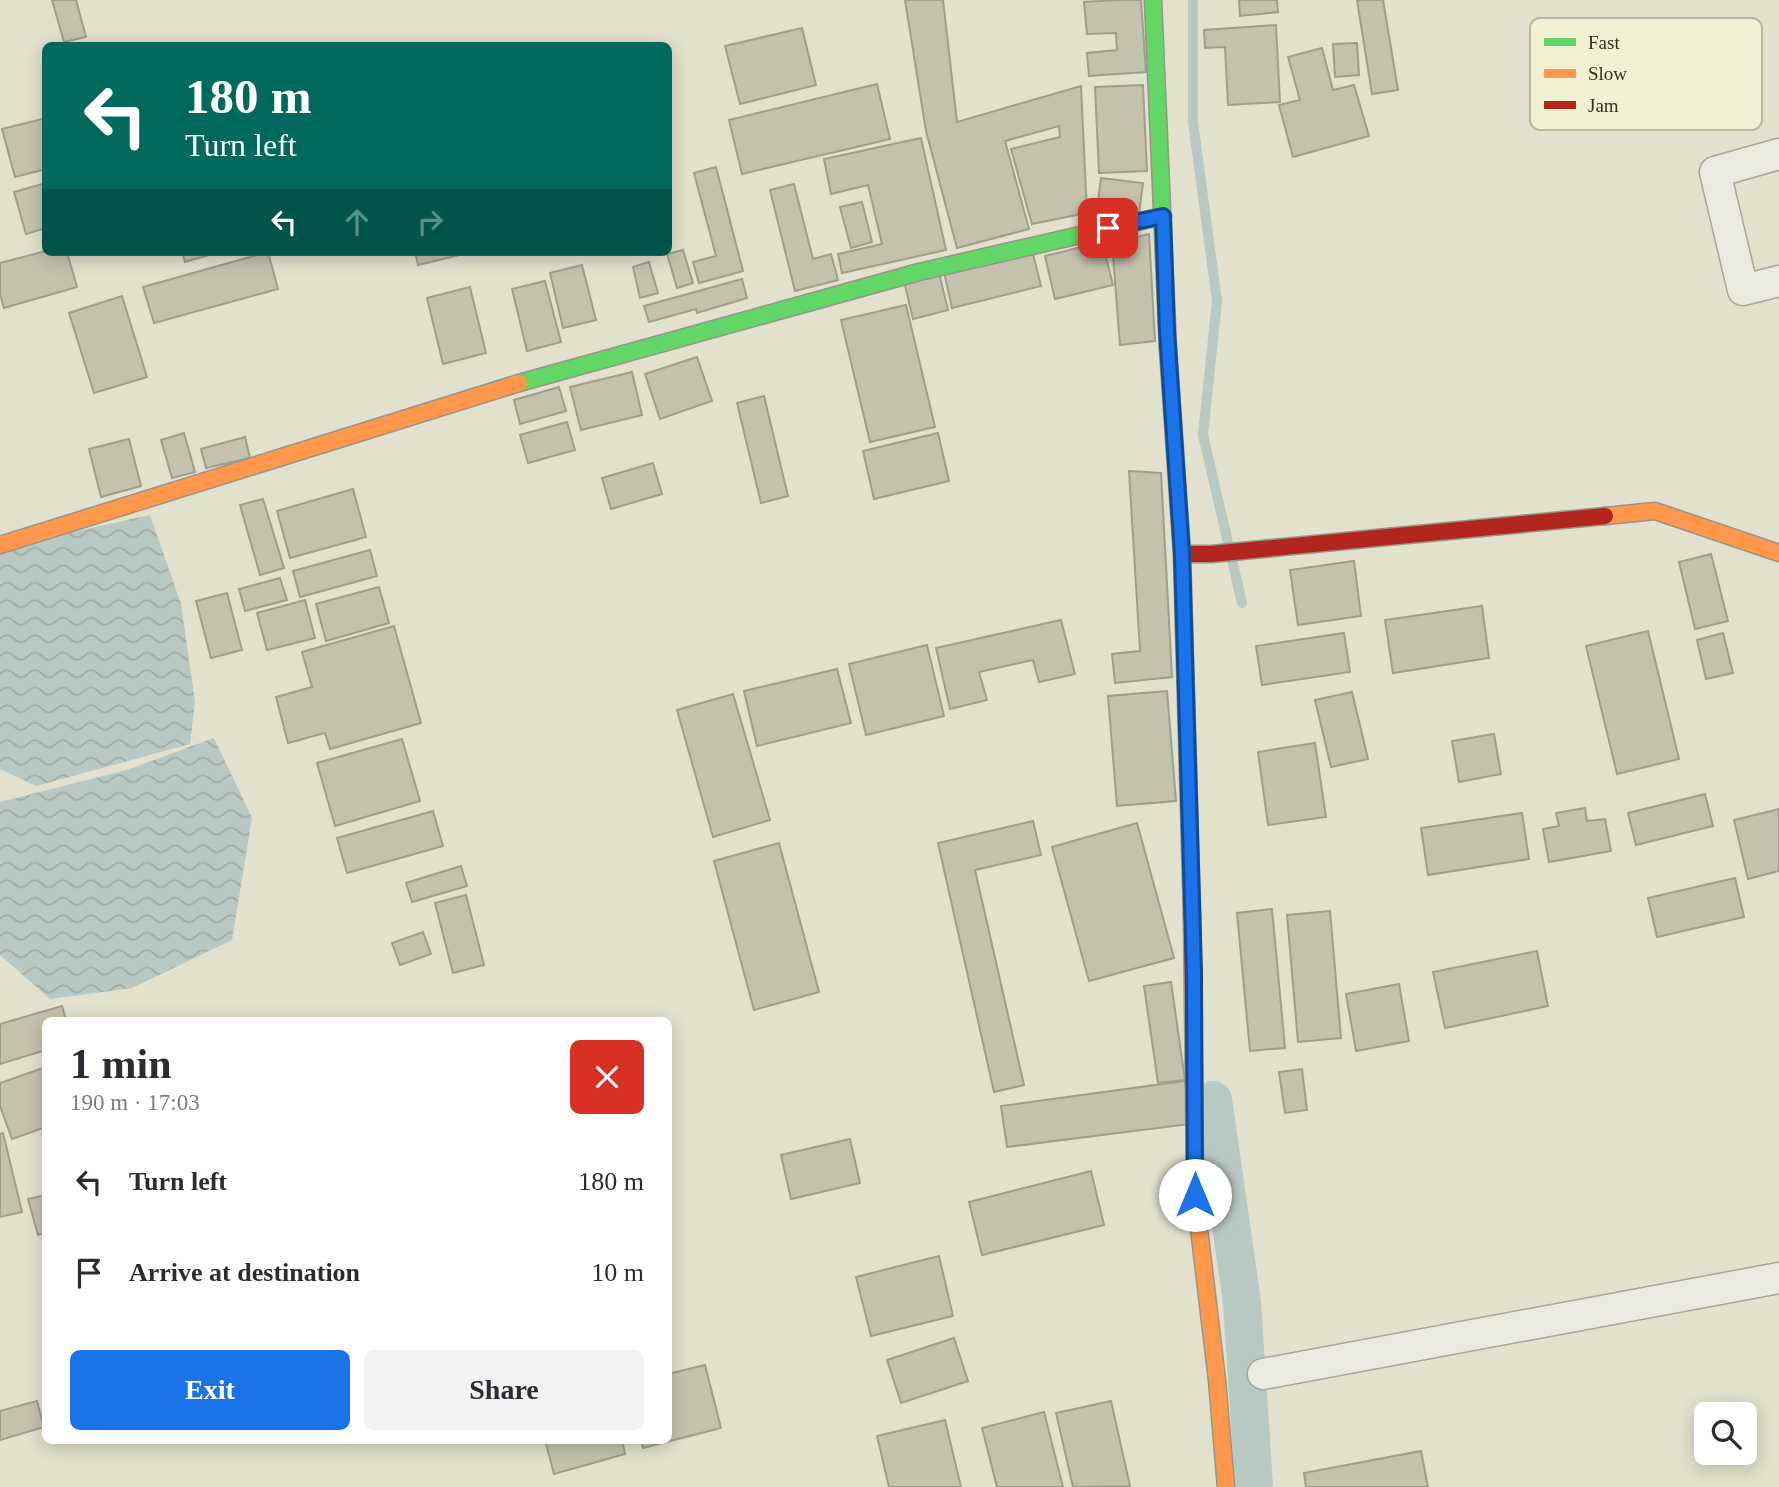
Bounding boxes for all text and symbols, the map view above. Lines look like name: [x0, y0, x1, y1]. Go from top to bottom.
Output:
legend: [1530, 18, 1762, 130]
text: Fast: [1588, 32, 1620, 53]
text: Slow: [1588, 63, 1627, 84]
text: 180 m: [185, 69, 312, 124]
icon: left: [70, 70, 161, 161]
text: Jam: [1588, 95, 1619, 116]
text: Turn left: [185, 127, 297, 163]
pin: [1078, 198, 1138, 258]
icon: left: [265, 203, 303, 241]
icon: ahead: [338, 203, 376, 241]
icon: right: [411, 203, 449, 241]
icon: arrive: [1089, 209, 1127, 247]
button: close: [570, 1040, 644, 1114]
text: 1 min: [70, 1041, 172, 1087]
text: 190 m · 17:03: [70, 1090, 200, 1115]
position arrow: [1158, 1158, 1232, 1232]
icon: left: [70, 1163, 108, 1201]
text: Turn left: [129, 1167, 227, 1196]
text: 180 m: [578, 1167, 644, 1196]
icon: arrive: [70, 1254, 108, 1292]
text: Arrive at destination: [129, 1258, 360, 1287]
text: 10 m: [591, 1258, 644, 1287]
button: Exit: [70, 1350, 350, 1430]
button: Share: [364, 1350, 644, 1430]
map controls: [1694, 1402, 1757, 1465]
button: search: [1694, 1402, 1757, 1465]

